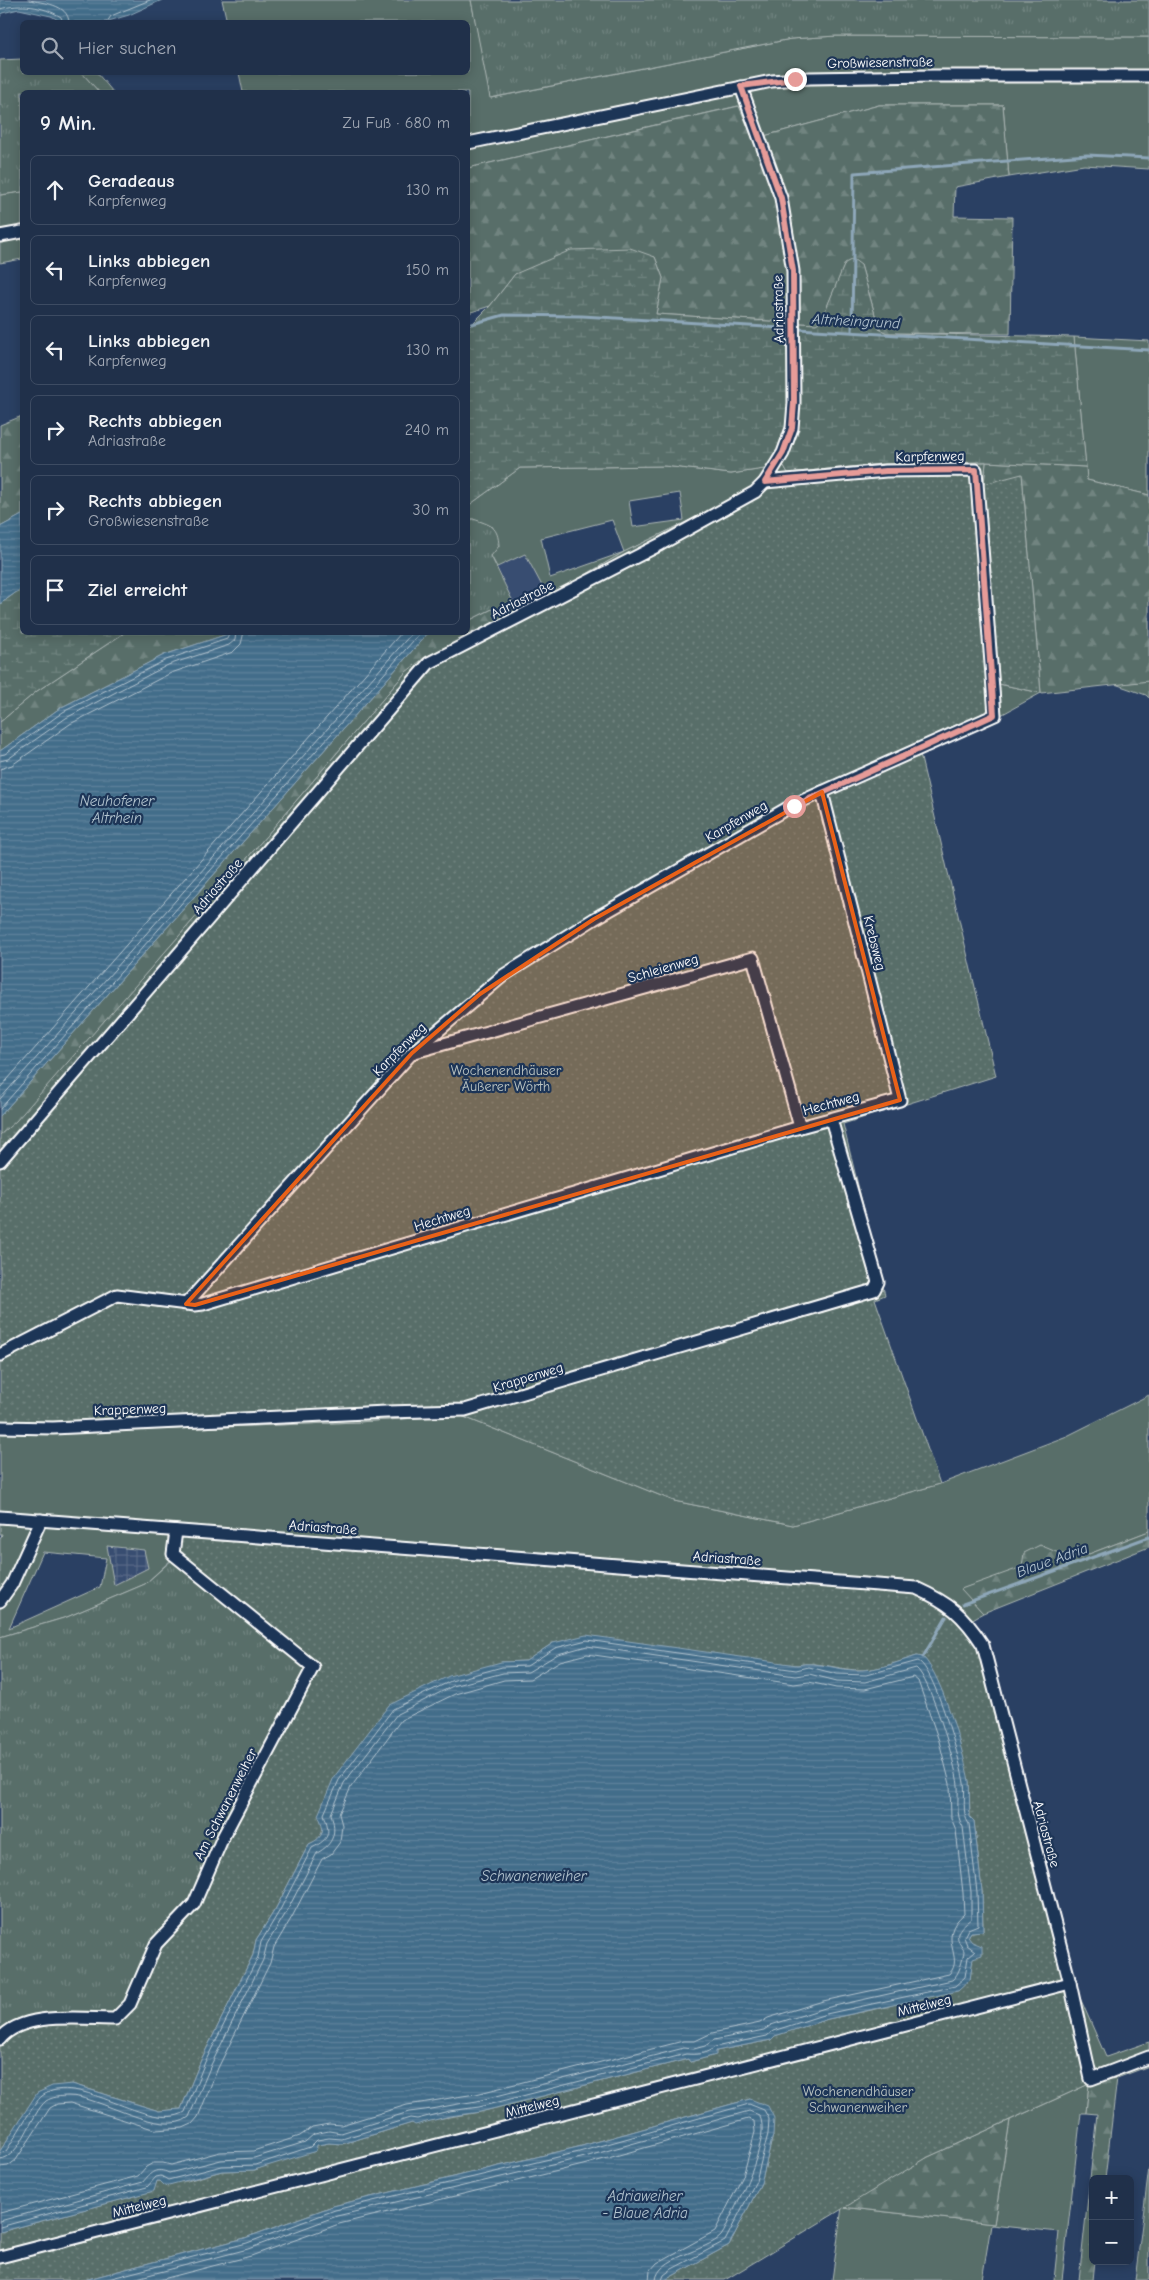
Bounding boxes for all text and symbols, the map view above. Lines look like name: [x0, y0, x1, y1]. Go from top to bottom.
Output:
search box: [20, 20, 470, 75]
icon: search: [38, 34, 66, 62]
text: Hier suchen: [78, 37, 176, 59]
street label: Großwiesenstraße: [827, 53, 933, 72]
route end: [784, 68, 807, 91]
text: 9 Min.: [40, 111, 96, 135]
text: Zu Fuß · 680 m: [343, 114, 450, 132]
text: Geradeaus: [88, 170, 174, 192]
icon: ahead: [41, 176, 69, 204]
text: 130 m: [406, 181, 449, 199]
text: Karpfenweg: [88, 192, 167, 210]
text: Links abbiegen: [88, 250, 210, 272]
icon: left: [41, 256, 69, 284]
text: 150 m: [406, 261, 449, 279]
text: Karpfenweg: [88, 272, 167, 290]
street label: Adriastraße: [769, 275, 788, 343]
water label: Altrheingrund: [811, 310, 901, 332]
text: Links abbiegen: [88, 330, 210, 352]
icon: left: [41, 336, 69, 364]
text: 130 m: [406, 341, 449, 359]
text: Karpfenweg: [88, 352, 167, 370]
text: Rechts abbiegen: [88, 410, 222, 432]
icon: right: [41, 416, 69, 444]
text: 240 m: [405, 421, 449, 439]
text: Adriastraße: [88, 432, 166, 450]
street label: Karpfenweg: [895, 447, 965, 466]
text: Rechts abbiegen: [88, 490, 222, 512]
icon: right: [41, 496, 69, 524]
text: 30 m: [413, 501, 449, 519]
text: Großwiesenstraße: [88, 512, 209, 530]
icon: arrive: [41, 576, 69, 604]
street label: Adriastraße: [488, 576, 556, 623]
text: Ziel erreicht: [88, 579, 187, 601]
water label: Neuhofener Altrhein: [80, 792, 155, 827]
route start: [783, 795, 806, 818]
street label: Karpfenweg: [702, 797, 770, 846]
street label: Adriastraße: [189, 855, 246, 918]
street label: Krebsweg: [860, 914, 890, 972]
street label: Schleienweg: [626, 950, 700, 987]
street label: Karpfenweg: [369, 1019, 430, 1080]
park label: Wochenendhäuser Äußerer Wörth: [451, 1062, 562, 1095]
street label: Hechtweg: [801, 1088, 861, 1119]
street label: Hechtweg: [412, 1202, 472, 1235]
street label: Krappenweg: [491, 1359, 565, 1396]
street label: Krappenweg: [93, 1400, 167, 1419]
street label: Adriastraße: [288, 1517, 358, 1538]
water label: Blaue Adria: [1014, 1539, 1090, 1581]
street label: Adriastraße: [692, 1548, 762, 1569]
street label: Am Schwanenweiher: [190, 1745, 261, 1863]
street label: Adriastraße: [1029, 1799, 1064, 1869]
water label: Schwanenweiher: [481, 1867, 588, 1885]
street label: Mittelweg: [895, 1991, 953, 2020]
park label: Wochenendhäuser Schwanenweiher: [803, 2083, 914, 2116]
street label: Mittelweg: [503, 2092, 561, 2121]
map controls: [1089, 2175, 1134, 2265]
button: +: [1089, 2175, 1134, 2220]
water label: Adriaweiher - Blaue Adria: [602, 2187, 688, 2222]
street label: Mittelweg: [110, 2192, 168, 2221]
button: −: [1089, 2220, 1134, 2265]

